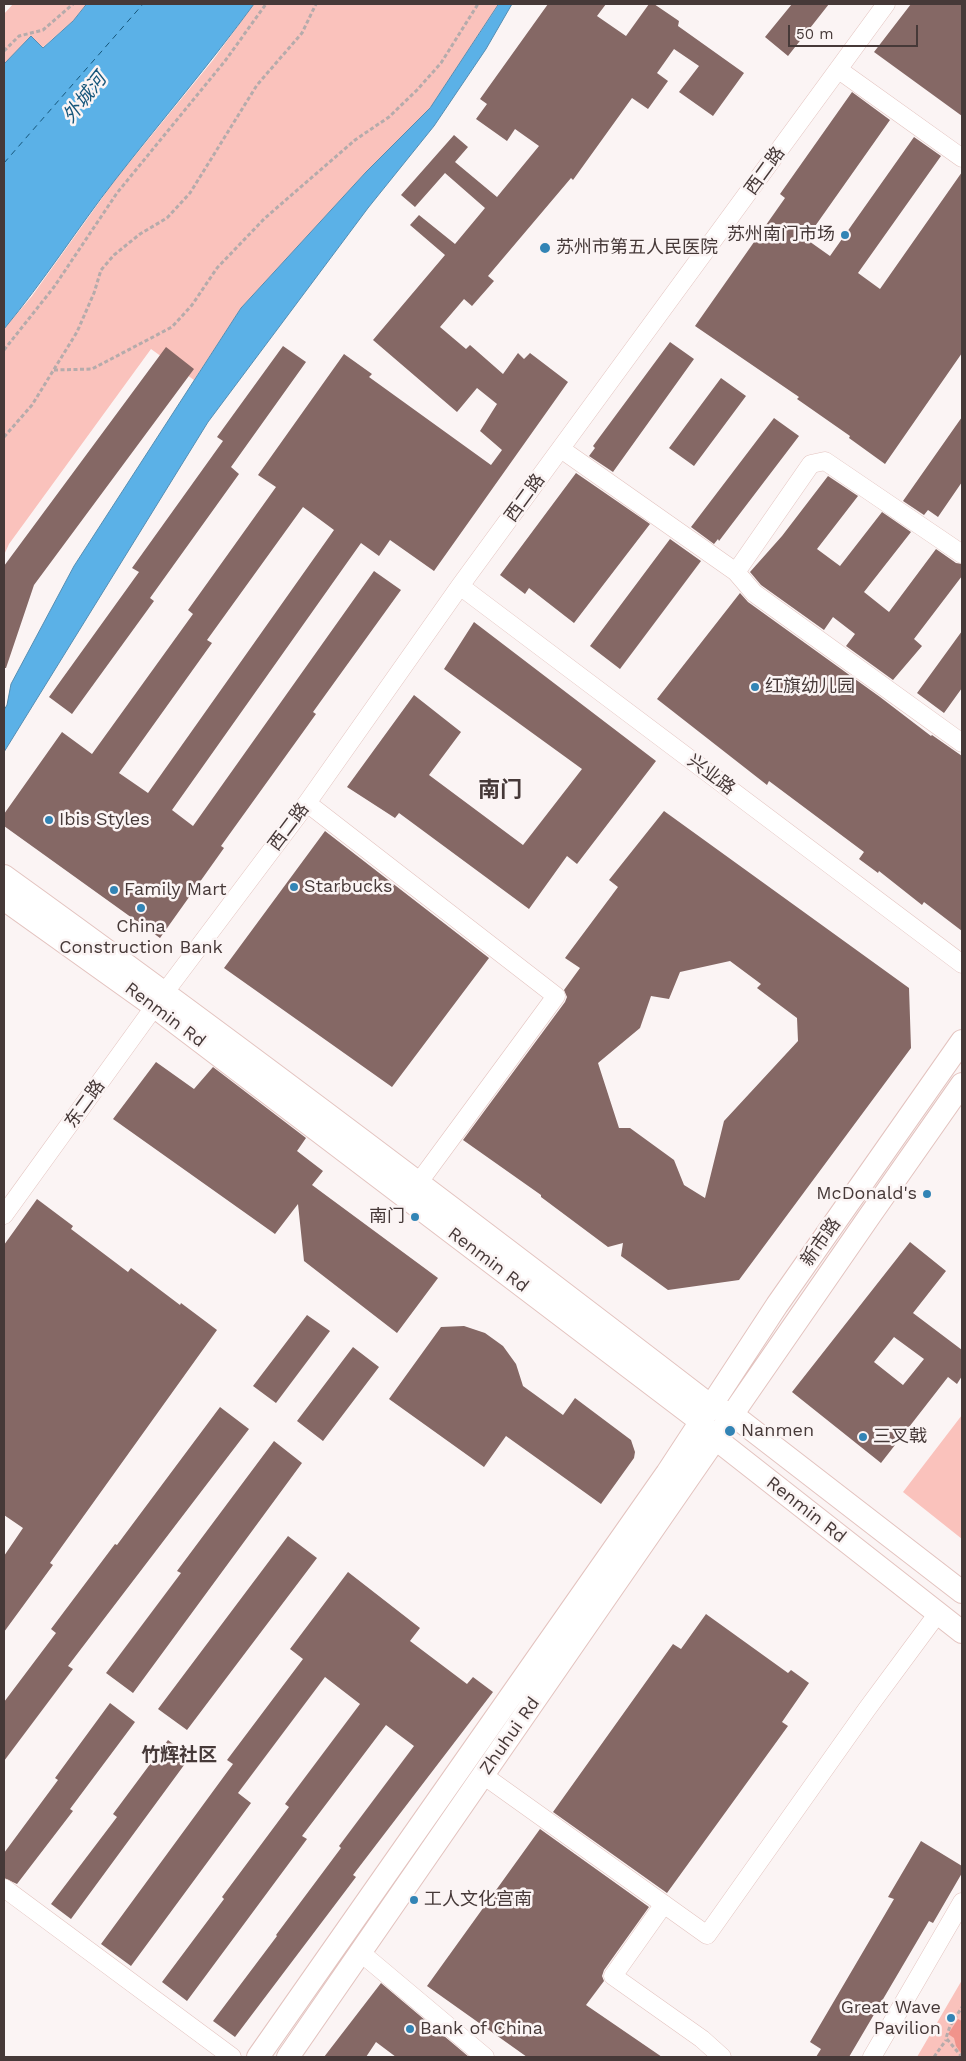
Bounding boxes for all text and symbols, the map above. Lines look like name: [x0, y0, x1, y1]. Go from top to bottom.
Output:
scale bar: [791, 15, 921, 47]
text: 50 m: [796, 25, 833, 43]
water label: 外城河: [58, 69, 112, 127]
street label: 西二路: [740, 143, 790, 199]
place label: 苏州南门市场: [727, 224, 835, 246]
marker: 苏州南门市场: [839, 229, 851, 241]
place label: 苏州市第五人民医院: [556, 237, 718, 259]
marker: 苏州市第五人民医院: [538, 241, 552, 255]
street label: 西二路: [500, 470, 550, 526]
place label: 红旗幼儿园: [765, 676, 855, 698]
marker: 红旗幼儿园: [749, 681, 761, 693]
street label: 兴业路: [683, 750, 739, 800]
district label: 南门: [478, 778, 522, 804]
street label: 西二路: [264, 799, 314, 855]
place label: Ibis Styles: [59, 809, 150, 831]
marker: Ibis Styles: [43, 814, 55, 826]
place label: Starbucks: [304, 876, 393, 898]
place label: Family Mart: [124, 879, 226, 901]
marker: Starbucks: [288, 881, 300, 893]
marker: Family Mart: [108, 884, 120, 896]
marker: China Construction Bank: [135, 902, 147, 914]
place label: China Construction Bank: [59, 916, 223, 959]
street label: Renmin Rd: [120, 978, 210, 1052]
street label: 东二路: [60, 1076, 110, 1132]
place label: McDonald's: [816, 1183, 917, 1205]
marker: McDonald's: [921, 1188, 933, 1200]
place label: 南门: [369, 1206, 405, 1228]
marker: 南门: [409, 1211, 421, 1223]
street label: 新市路: [797, 1214, 845, 1270]
street label: Renmin Rd: [443, 1223, 533, 1297]
place label: Nanmen: [741, 1420, 814, 1442]
marker: Nanmen: [723, 1424, 737, 1438]
place label: 三叉戟: [873, 1426, 927, 1448]
marker: 三叉戟: [857, 1431, 869, 1443]
street label: Renmin Rd: [762, 1472, 850, 1548]
street label: Zhuhui Rd: [475, 1693, 545, 1779]
district label: 竹辉社区: [141, 1744, 217, 1766]
place label: 工人文化宫南: [424, 1889, 532, 1911]
marker: 工人文化宫南: [408, 1894, 420, 1906]
place label: Great Wave Pavilion: [841, 1997, 941, 2040]
marker: Great Wave Pavilion: [945, 2012, 957, 2024]
place label: Bank of China: [420, 2018, 543, 2040]
marker: Bank of China: [404, 2023, 416, 2035]

